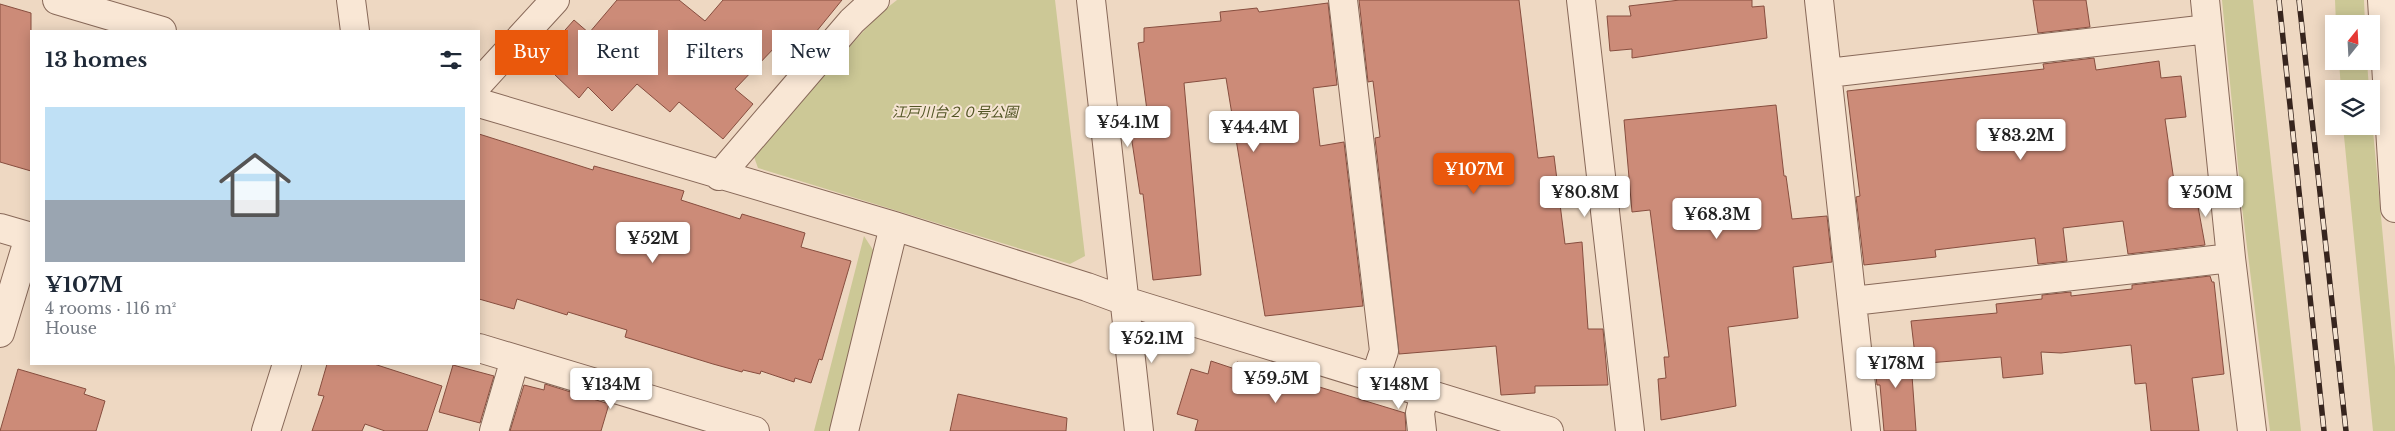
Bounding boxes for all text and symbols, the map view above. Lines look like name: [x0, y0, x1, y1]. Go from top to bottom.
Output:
north arrow: [2325, 15, 2380, 70]
map controls: [2325, 15, 2380, 135]
chip: Buy: [495, 30, 568, 75]
chip: Rent: [578, 30, 658, 75]
chip: Filters: [668, 30, 762, 75]
chip: New: [772, 30, 849, 75]
icon: filters: [437, 46, 465, 74]
text: 13 homes: [45, 47, 147, 73]
button: layers: [2325, 80, 2380, 135]
park label: 江戸川台２０号公園: [892, 103, 1020, 121]
pin: ¥54.1M: [1087, 106, 1169, 148]
pin: ¥44.4M: [1213, 110, 1295, 153]
text: ¥54.1M: [1096, 112, 1160, 132]
text: ¥44.4M: [1220, 117, 1288, 137]
pin: ¥83.2M: [1980, 119, 2062, 161]
text: ¥83.2M: [1988, 125, 2054, 145]
icon: home: [210, 140, 300, 230]
pin: ¥107M: [1439, 152, 1509, 195]
text: ¥107M: [1444, 159, 1504, 179]
pin: ¥80.8M: [1544, 176, 1626, 218]
pin: ¥50M: [2176, 176, 2236, 218]
text: ¥80.8M: [1551, 182, 1619, 202]
text: ¥50M: [2179, 182, 2233, 202]
pin: ¥68.3M: [1676, 198, 1758, 240]
text: ¥68.3M: [1683, 204, 1751, 224]
pin: ¥52M: [623, 222, 683, 264]
text: ¥52M: [627, 228, 679, 248]
text: ¥107M: [45, 272, 123, 298]
text: 4 rooms · 116 m²: [45, 298, 176, 318]
text: House: [45, 318, 97, 338]
pin: ¥52.1M: [1111, 322, 1193, 364]
text: ¥52.1M: [1120, 328, 1184, 348]
pin: ¥178M: [1861, 346, 1931, 389]
text: ¥178M: [1867, 353, 1925, 373]
pin: ¥59.5M: [1235, 362, 1317, 404]
pin: ¥134M: [576, 368, 646, 410]
text: ¥59.5M: [1243, 368, 1309, 388]
pin: ¥148M: [1364, 368, 1434, 410]
text: ¥134M: [581, 374, 641, 394]
text: ¥148M: [1369, 374, 1429, 394]

